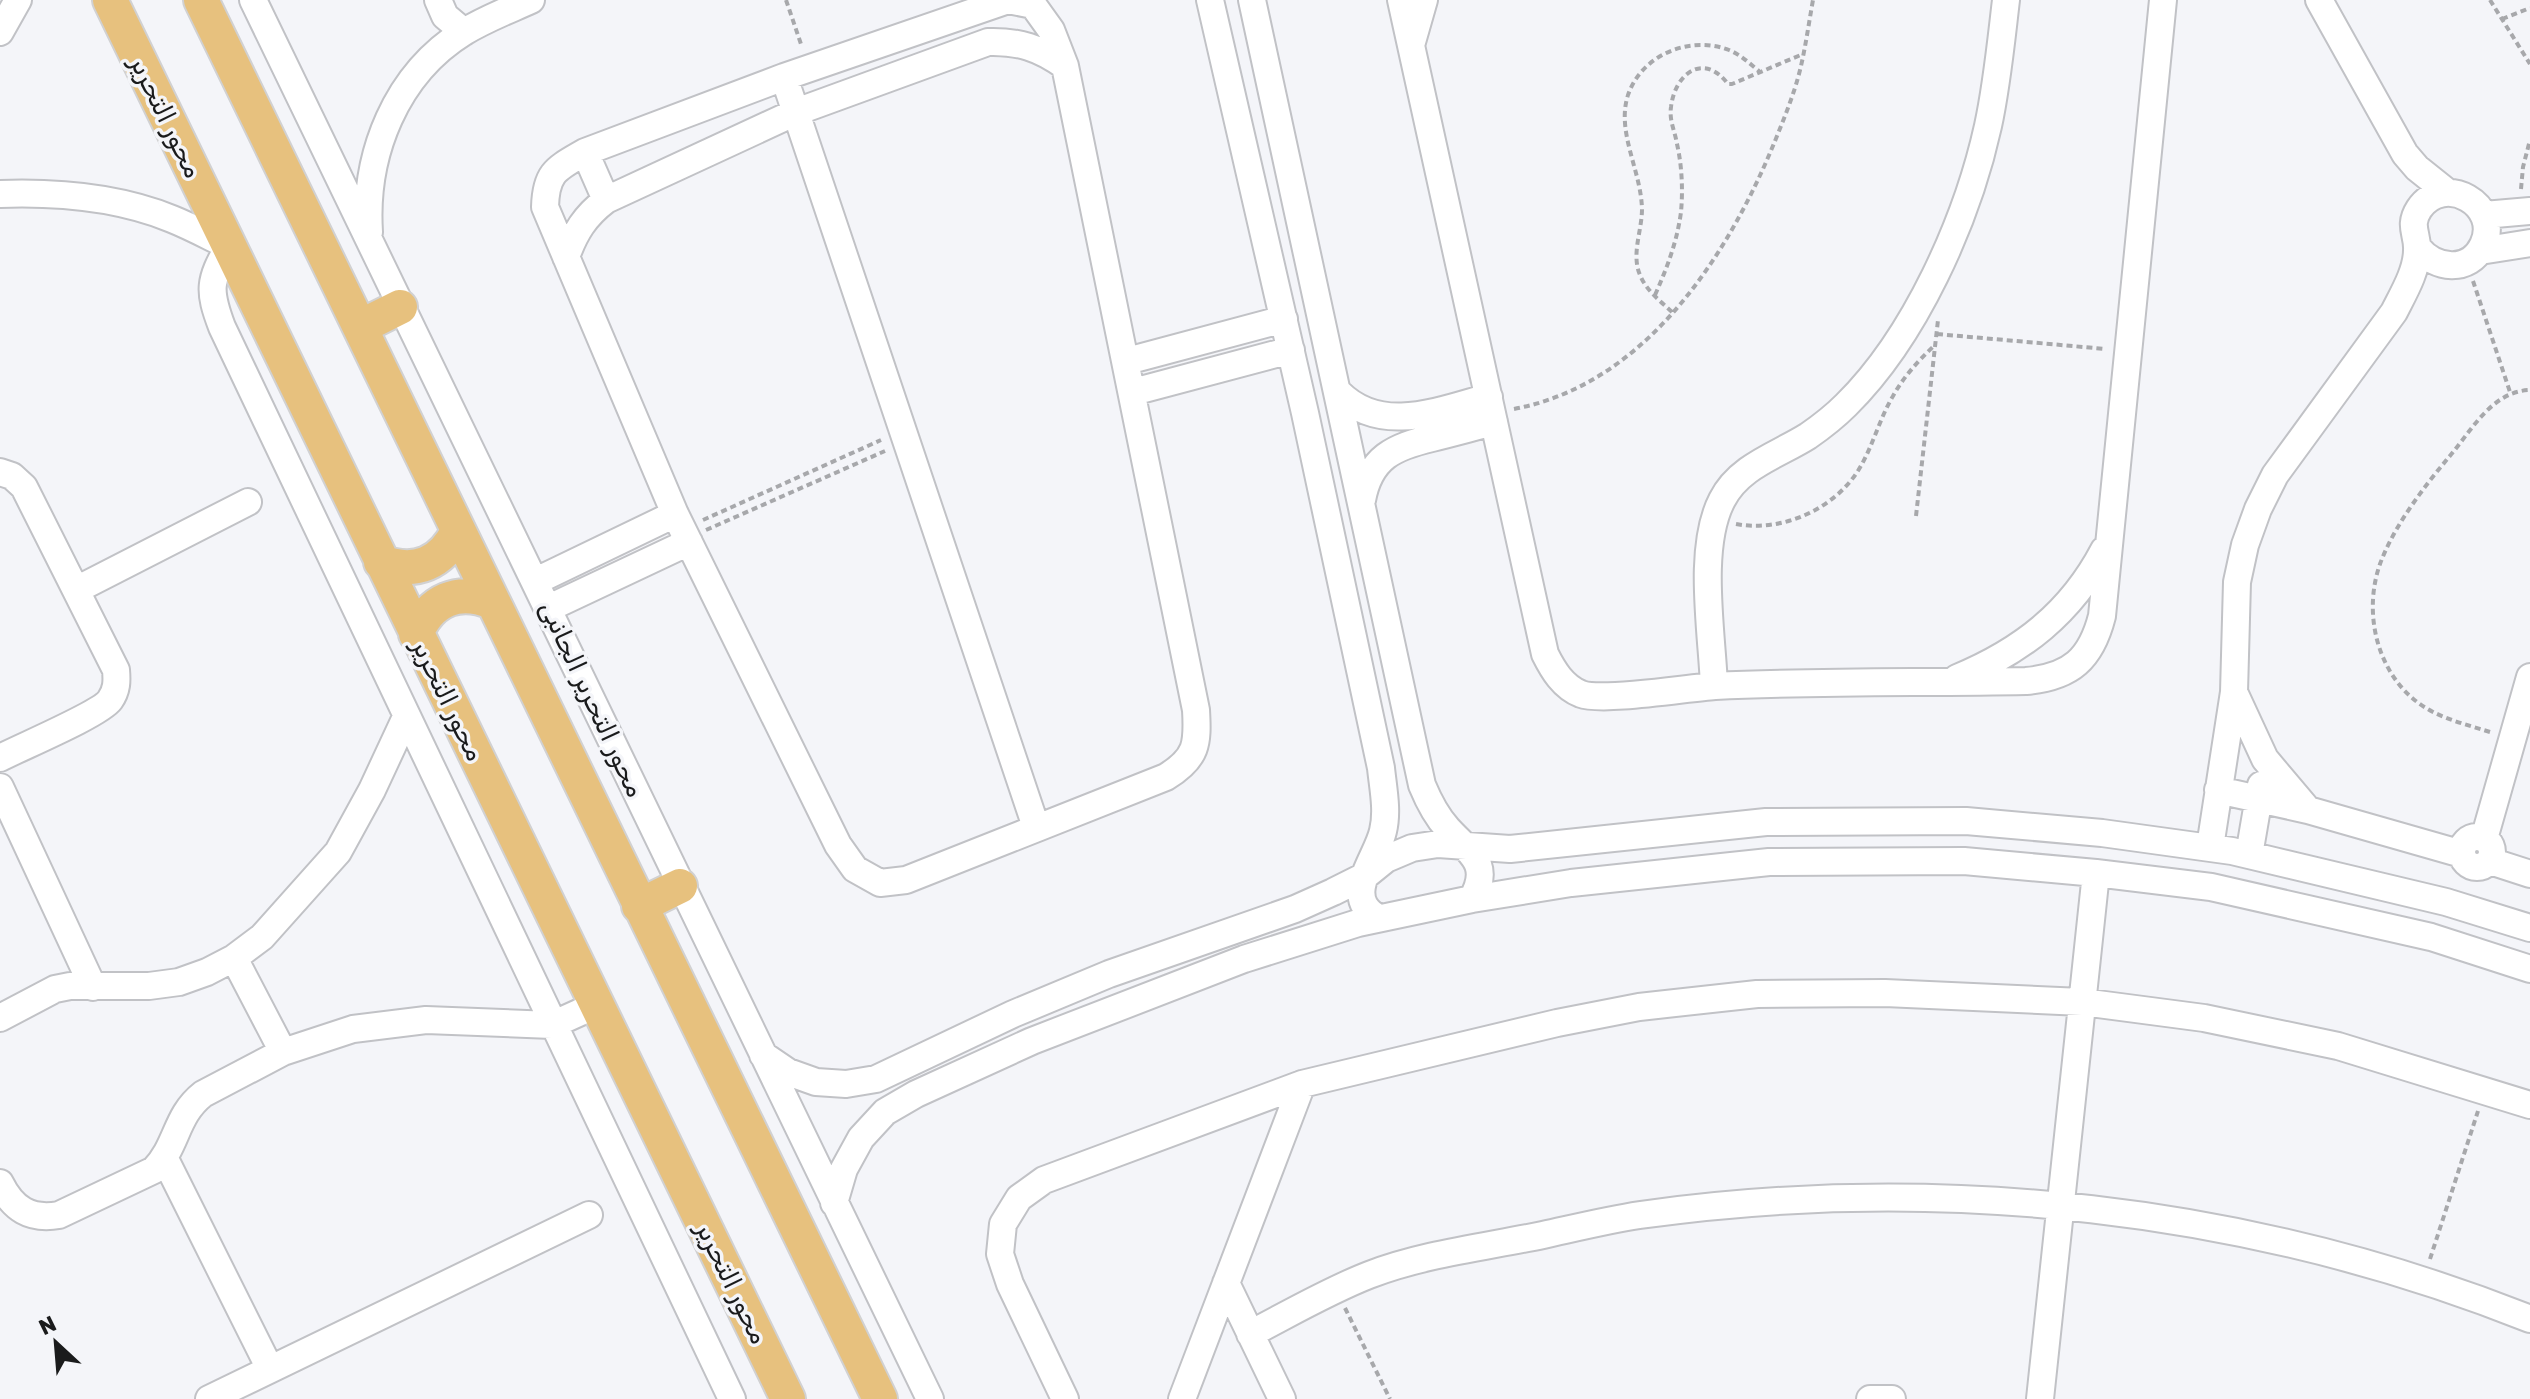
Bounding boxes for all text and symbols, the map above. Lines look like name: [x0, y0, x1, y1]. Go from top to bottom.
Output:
street label: محور التحرير: [122, 49, 209, 183]
street label: محور التحرير الجانبى: [533, 596, 651, 802]
street label: محور التحرير: [404, 632, 491, 766]
street label: محور التحرير: [688, 1215, 775, 1349]
north arrow: [16, 1303, 96, 1383]
text: N: [34, 1310, 60, 1341]

